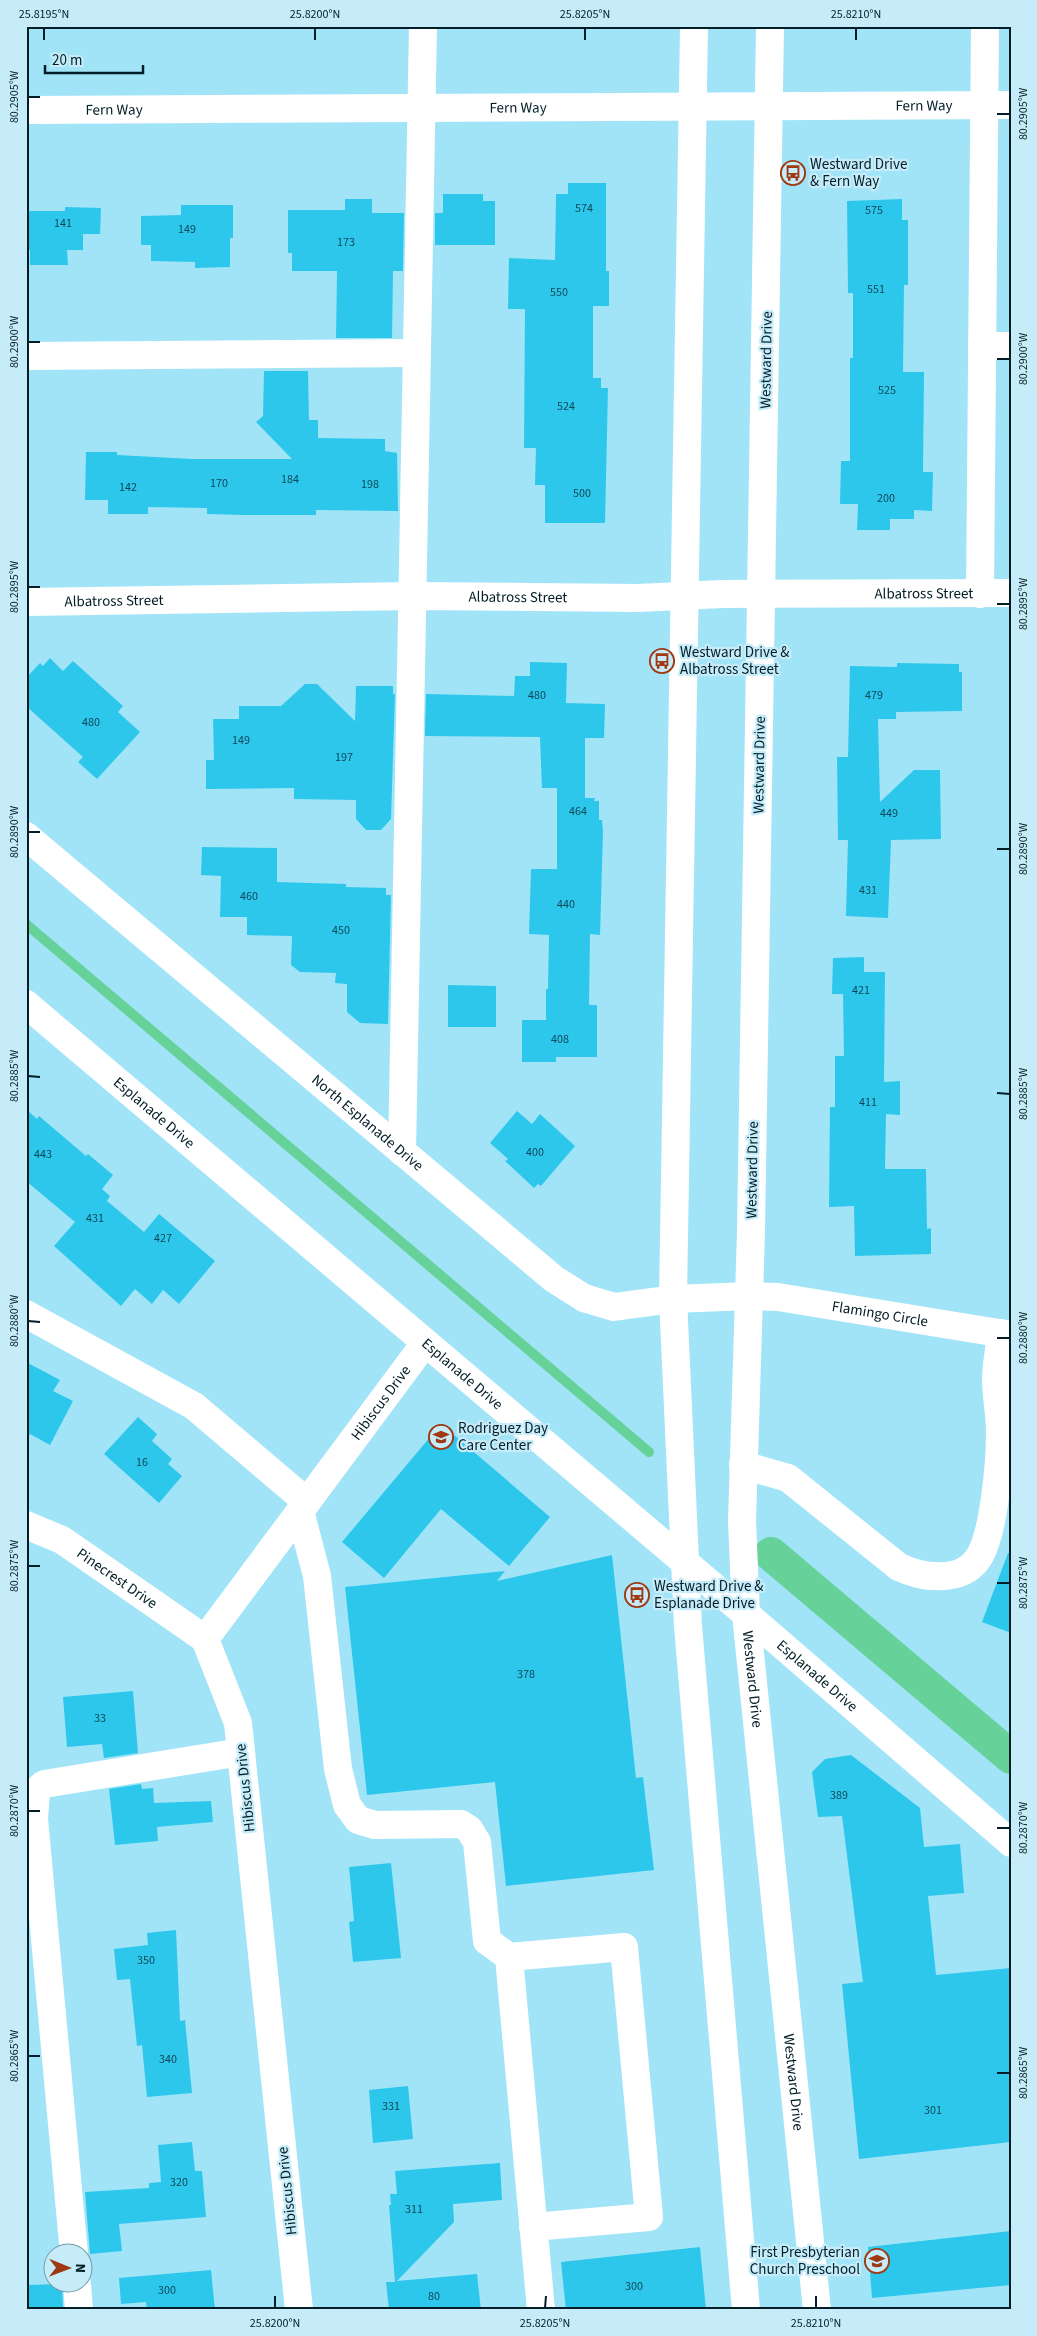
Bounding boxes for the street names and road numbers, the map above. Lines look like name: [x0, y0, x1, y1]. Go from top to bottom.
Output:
street label: Fern Way: [895, 95, 953, 117]
street label: Fern Way: [489, 97, 547, 119]
street label: Fern Way: [85, 99, 143, 121]
street label: Westward Drive: [755, 311, 778, 409]
street label: Albatross Street: [874, 583, 973, 604]
street label: Albatross Street: [468, 587, 567, 608]
street label: Albatross Street: [64, 590, 164, 612]
street label: Westward Drive: [748, 716, 771, 814]
street label: North Esplanade Drive: [307, 1070, 428, 1176]
street label: Esplanade Drive: [109, 1072, 199, 1154]
street label: Westward Drive: [741, 1121, 764, 1219]
street label: Flamingo Circle: [830, 1296, 930, 1332]
street label: Esplanade Drive: [417, 1333, 507, 1415]
street label: Hibiscus Drive: [346, 1361, 416, 1445]
street label: Pinecrest Drive: [72, 1543, 161, 1614]
street label: Westward Drive: [737, 1630, 768, 1729]
street label: Esplanade Drive: [772, 1635, 862, 1717]
street label: Hibiscus Drive: [230, 1743, 261, 1833]
street label: Westward Drive: [778, 2033, 809, 2132]
street label: Hibiscus Drive: [272, 2146, 303, 2236]

